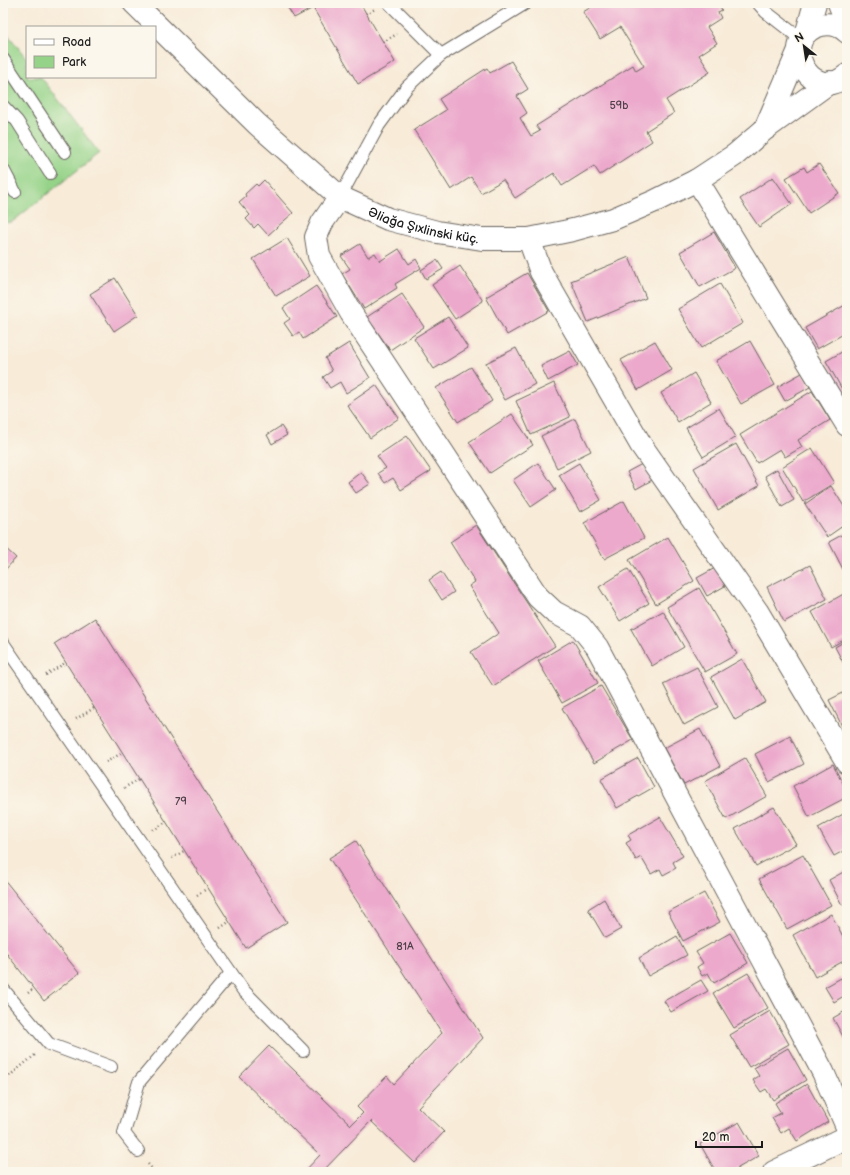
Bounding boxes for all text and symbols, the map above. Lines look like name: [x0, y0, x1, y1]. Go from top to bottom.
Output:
legend: [26, 26, 156, 78]
north arrow: [784, 26, 824, 66]
text: N: [792, 30, 806, 45]
text: Road: [62, 35, 91, 50]
text: Park: [62, 55, 86, 70]
house number: 59b: [610, 99, 628, 112]
street label: Əliağa Şıxlinski küç.: [365, 204, 480, 247]
house number: 79: [175, 795, 187, 808]
house number: 81A: [396, 940, 414, 953]
scale bar: [696, 1123, 762, 1149]
text: 20 m: [702, 1130, 729, 1145]

